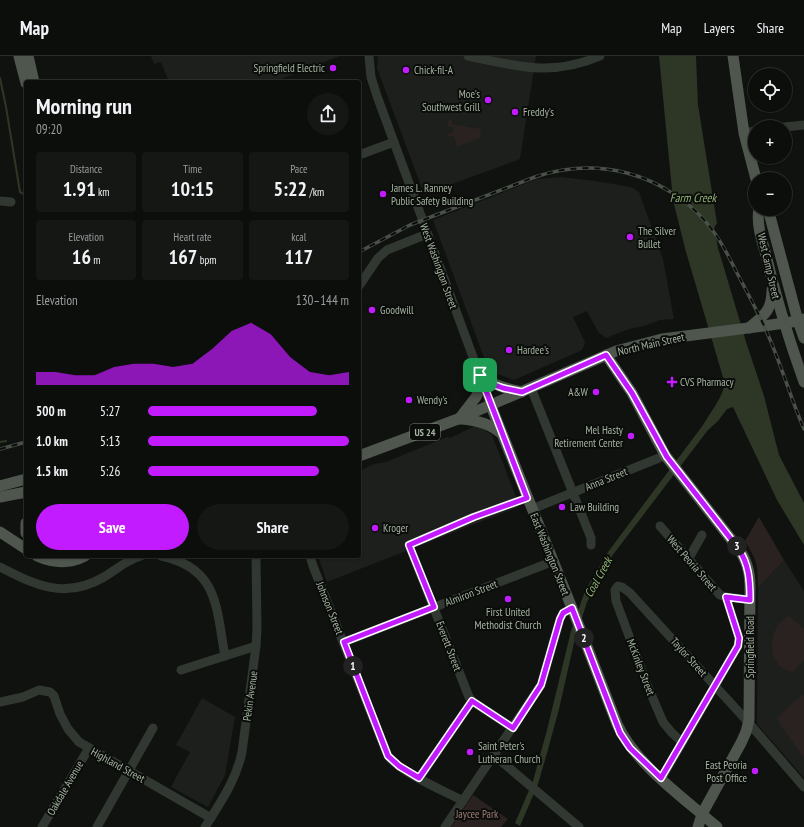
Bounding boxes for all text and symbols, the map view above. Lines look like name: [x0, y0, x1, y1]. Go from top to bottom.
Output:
text: Map: [20, 16, 49, 40]
text: Map: [661, 19, 682, 37]
text: Layers: [704, 19, 735, 37]
text: Share: [757, 19, 784, 37]
place label: Springfield Electric: [254, 61, 325, 75]
marker: Springfield Electric: [328, 63, 338, 73]
place label: Chick-fil-A: [414, 63, 454, 77]
marker: Chick-fil-A: [401, 65, 411, 75]
map controls: [748, 68, 792, 216]
button: locate: [748, 68, 792, 112]
place label: Moe's Southwest Grill: [422, 87, 480, 114]
text: Morning run: [36, 92, 132, 120]
button: share: [307, 93, 349, 135]
marker: Moe's Southwest Grill: [483, 95, 493, 105]
place label: Freddy's: [523, 105, 554, 119]
marker: Freddy's: [510, 107, 520, 117]
button: +: [748, 120, 792, 164]
text: 09:20: [36, 121, 62, 138]
text: Distance: [70, 162, 102, 176]
text: Time: [183, 162, 202, 176]
text: Pace: [290, 162, 308, 176]
button: −: [748, 172, 792, 216]
text: 1.91: [63, 176, 96, 202]
text: 10:15: [171, 176, 214, 202]
text: 5:22: [273, 176, 307, 202]
place label: James L. Ranney Public Safety Building: [390, 181, 474, 208]
text: km: [96, 185, 110, 199]
text: /km: [307, 185, 324, 199]
marker: James L. Ranney Public Safety Building: [378, 189, 388, 199]
water label: Farm Creek: [670, 190, 718, 205]
street label: West Washington Street: [417, 221, 461, 311]
place label: The Silver Bullet: [638, 224, 676, 251]
text: Elevation: [69, 230, 104, 244]
text: Heart rate: [173, 230, 212, 244]
text: kcal: [291, 230, 306, 244]
marker: The Silver Bullet: [625, 232, 635, 242]
street label: West Camp Street: [755, 232, 783, 300]
text: 16: [72, 244, 91, 270]
text: 167: [169, 244, 197, 270]
text: 117: [284, 244, 313, 270]
text: m: [91, 253, 100, 267]
text: bpm: [197, 253, 216, 267]
text: Elevation: [36, 292, 78, 309]
text: 130–144 m: [296, 292, 349, 309]
place label: Goodwill: [380, 303, 414, 317]
marker: Goodwill: [367, 305, 377, 315]
street label: North Main Street: [616, 330, 686, 358]
place label: Hardee's: [517, 343, 549, 357]
marker: Hardee's: [504, 345, 514, 355]
pin: [463, 358, 497, 392]
icon: arrive: [469, 364, 491, 386]
place label: CVS Pharmacy: [680, 375, 734, 389]
marker: CVS Pharmacy: [667, 377, 677, 387]
place label: A&W: [568, 385, 589, 399]
marker: A&W: [591, 387, 601, 397]
place label: Wendy's: [417, 393, 448, 407]
marker: Wendy's: [404, 395, 414, 405]
text: 500 m: [36, 403, 66, 420]
text: 5:27: [100, 403, 120, 420]
place label: Mel Hasty Retirement Center: [554, 423, 624, 450]
road number: US 24: [410, 424, 440, 440]
marker: Mel Hasty Retirement Center: [626, 431, 636, 441]
text: 1.0 km: [36, 433, 68, 450]
text: 5:13: [100, 433, 120, 450]
text: 1.5 km: [36, 463, 68, 480]
text: 5:26: [100, 463, 120, 480]
street label: Anna Street: [583, 464, 629, 494]
place label: Law Building: [570, 500, 619, 514]
marker: Law Building: [557, 502, 567, 512]
button: Save: [36, 504, 189, 550]
button: Share: [197, 504, 349, 550]
street label: East Washington Street: [527, 511, 573, 597]
place label: Kroger: [383, 521, 408, 535]
marker: Kroger: [370, 523, 380, 533]
street label: West Peoria Street: [664, 532, 720, 594]
pin: 3: [727, 536, 747, 556]
text: 3: [734, 539, 740, 553]
water label: Coal Creek: [581, 553, 616, 600]
street label: Almiron Street: [443, 577, 499, 609]
street label: Johnson Street: [313, 579, 347, 636]
marker: First United Methodist Church: [503, 594, 513, 604]
place label: First United Methodist Church: [475, 605, 542, 632]
street label: Springfield Road: [743, 616, 757, 678]
street label: Everett Street: [433, 619, 465, 673]
pin: 2: [574, 628, 594, 648]
text: 2: [581, 631, 587, 645]
street label: Taylor Street: [668, 634, 710, 680]
street label: McKinley Street: [624, 637, 658, 697]
pin: 1: [343, 656, 363, 676]
text: 1: [350, 659, 356, 673]
street label: Pekin Avenue: [240, 670, 261, 722]
place label: Saint Peter's Lutheran Church: [478, 739, 541, 766]
street label: Highland Street: [89, 744, 147, 786]
marker: Saint Peter's Lutheran Church: [465, 747, 475, 757]
street label: Oakdale Avenue: [44, 758, 86, 818]
place label: East Peoria Post Office: [705, 758, 747, 785]
marker: East Peoria Post Office: [750, 766, 760, 776]
park label: Jaycee Park: [455, 807, 499, 821]

